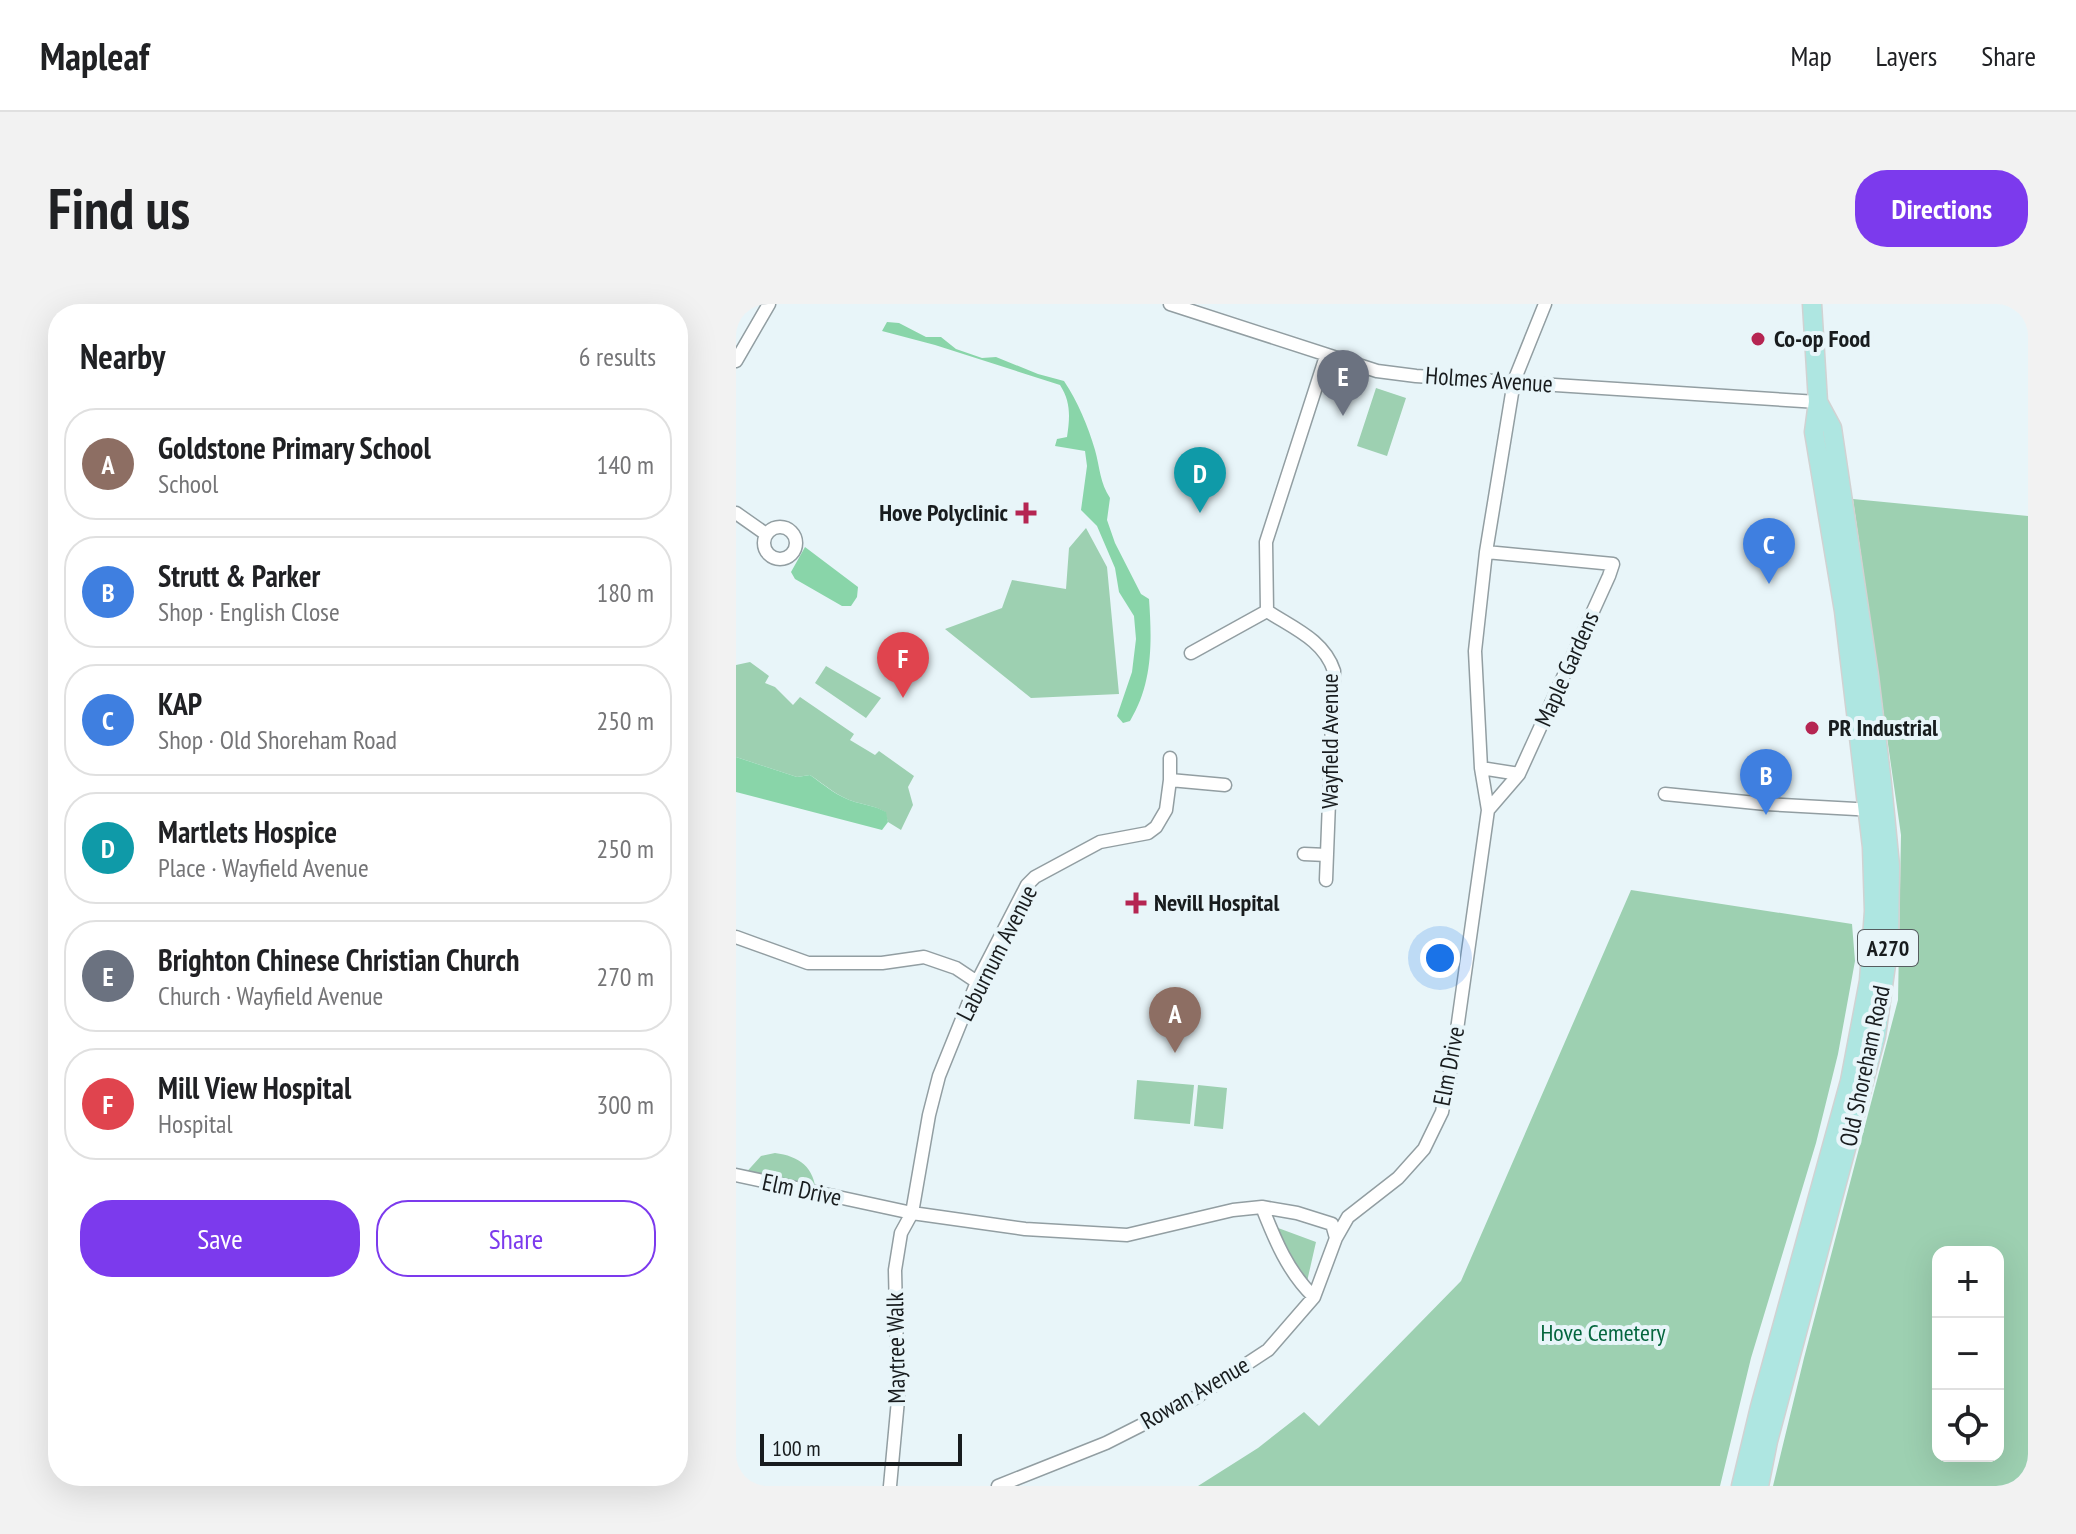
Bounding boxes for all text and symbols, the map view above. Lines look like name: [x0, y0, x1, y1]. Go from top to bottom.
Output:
text: Mapleaf: [40, 31, 149, 80]
text: Map: [1790, 37, 1832, 74]
text: Layers: [1876, 37, 1937, 74]
text: Share: [1981, 37, 2036, 74]
button: Directions: [1855, 170, 2028, 247]
text: Find us: [48, 172, 190, 244]
place label: Co-op Food: [1774, 323, 1871, 354]
marker: Co-op Food: [1749, 330, 1767, 348]
text: Nearby: [80, 334, 165, 378]
text: 6 results: [579, 340, 656, 373]
pin: E: [1317, 350, 1369, 416]
street label: Holmes Avenue: [1424, 360, 1554, 399]
text: Goldstone Primary School: [158, 428, 431, 467]
pin: D: [1174, 447, 1226, 513]
text: A: [101, 448, 115, 481]
text: 140 m: [596, 448, 654, 481]
text: School: [158, 467, 218, 500]
place label: Hove Polyclinic: [879, 497, 1009, 528]
marker: Hove Polyclinic: [1015, 502, 1037, 524]
pin: C: [1743, 518, 1795, 584]
text: Strutt & Parker: [158, 556, 320, 595]
text: B: [102, 576, 114, 609]
text: 180 m: [596, 576, 654, 609]
text: Shop · English Close: [158, 595, 340, 628]
street label: Maple Gardens: [1527, 606, 1606, 731]
pin: F: [877, 632, 929, 698]
street label: Wayfield Avenue: [1314, 673, 1345, 809]
text: KAP: [158, 684, 202, 723]
text: C: [102, 704, 114, 737]
text: 250 m: [596, 704, 654, 737]
place label: PR Industrial: [1828, 712, 1938, 743]
marker: PR Industrial: [1803, 719, 1821, 737]
text: Shop · Old Shoreham Road: [158, 723, 397, 756]
pin: B: [1740, 749, 1792, 815]
text: Martlets Hospice: [158, 812, 337, 851]
text: D: [101, 832, 115, 865]
text: 250 m: [596, 832, 654, 865]
text: Place · Wayfield Avenue: [158, 851, 369, 884]
street label: Laburnum Avenue: [949, 880, 1044, 1026]
place label: Nevill Hospital: [1154, 887, 1279, 918]
marker: Nevill Hospital: [1125, 892, 1147, 914]
road number: A270: [1858, 930, 1918, 966]
your location: [1420, 938, 1460, 978]
text: Brighton Chinese Christian Church: [158, 940, 519, 979]
text: E: [102, 960, 114, 993]
text: 270 m: [596, 960, 654, 993]
text: Church · Wayfield Avenue: [158, 979, 383, 1012]
street label: Old Shoreham Road: [1832, 983, 1897, 1149]
pin: A: [1149, 987, 1201, 1053]
street label: Elm Drive: [1426, 1024, 1471, 1108]
text: Mill View Hospital: [158, 1068, 351, 1107]
text: F: [103, 1088, 113, 1121]
text: 300 m: [596, 1088, 654, 1121]
text: Hospital: [158, 1107, 233, 1140]
street label: Elm Drive: [760, 1166, 845, 1213]
button: Save: [80, 1200, 360, 1277]
button: Share: [376, 1200, 656, 1277]
map controls: [1932, 1246, 2004, 1462]
button: +: [1932, 1246, 2004, 1318]
street label: Maytree Walk: [879, 1291, 912, 1404]
park label: Hove Cemetery: [1541, 1317, 1666, 1348]
button: −: [1932, 1318, 2004, 1390]
street label: Rowan Avenue: [1135, 1349, 1255, 1436]
button: locate: [1932, 1390, 2004, 1462]
scale bar: [760, 1430, 962, 1466]
text: 100 m: [772, 1434, 821, 1462]

